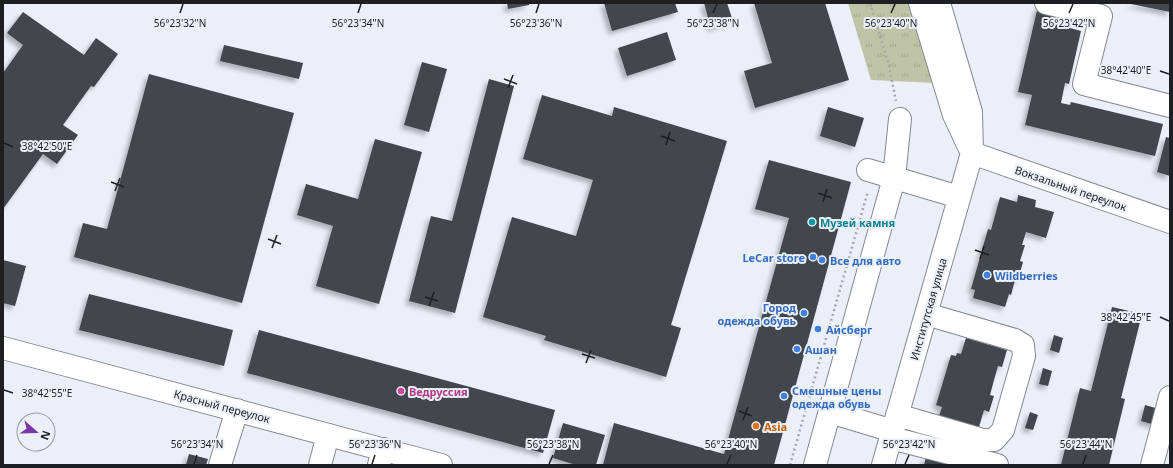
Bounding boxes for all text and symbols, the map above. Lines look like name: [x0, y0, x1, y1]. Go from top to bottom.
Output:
text: 56°23'32"N: [154, 16, 206, 30]
text: 56°23'34"N: [332, 16, 384, 30]
text: 56°23'36"N: [510, 16, 562, 30]
text: 56°23'38"N: [687, 16, 739, 30]
text: 56°23'40"N: [865, 16, 917, 30]
text: 56°23'42"N: [1043, 16, 1095, 30]
text: 38°42'40"E: [1101, 63, 1151, 77]
text: 38°42'50"E: [22, 139, 72, 153]
street label: Вокзальный переулок: [1013, 162, 1129, 214]
place label: Музей камня: [820, 215, 895, 230]
marker: Музей камня: [807, 217, 817, 227]
place label: LeCar store: [742, 250, 805, 265]
marker: LeCar store: [808, 252, 818, 262]
place label: Все для авто: [830, 253, 901, 268]
marker: Все для авто: [817, 255, 827, 265]
street label: Институтская улица: [906, 256, 950, 362]
place label: Wildberries: [995, 268, 1058, 283]
marker: Wildberries: [982, 270, 992, 280]
place label: Город одежда обувь: [717, 300, 796, 328]
marker: Город одежда обувь: [799, 308, 809, 318]
text: 38°42'45"E: [1101, 310, 1151, 324]
place label: Айсберг: [826, 322, 873, 337]
marker: Айсберг: [813, 324, 823, 334]
place label: Ашан: [805, 342, 837, 357]
marker: Ашан: [792, 344, 802, 354]
place label: Смешные цены одежда обувь: [792, 383, 881, 411]
place label: Ведруссия: [409, 384, 468, 399]
text: 38°42'55"E: [22, 386, 72, 400]
street label: Красный переулок: [172, 386, 272, 426]
marker: Ведруссия: [396, 386, 406, 396]
marker: Смешные цены одежда обувь: [779, 391, 789, 401]
north arrow: [16, 412, 56, 452]
place label: Asia: [764, 419, 787, 434]
marker: Asia: [751, 421, 761, 431]
text: N: [37, 429, 54, 442]
text: 56°23'34"N: [171, 437, 223, 451]
text: 56°23'36"N: [349, 437, 401, 451]
text: 56°23'38"N: [527, 437, 579, 451]
text: 56°23'40"N: [705, 437, 757, 451]
text: 56°23'42"N: [883, 437, 935, 451]
text: 56°23'44"N: [1060, 437, 1112, 451]

